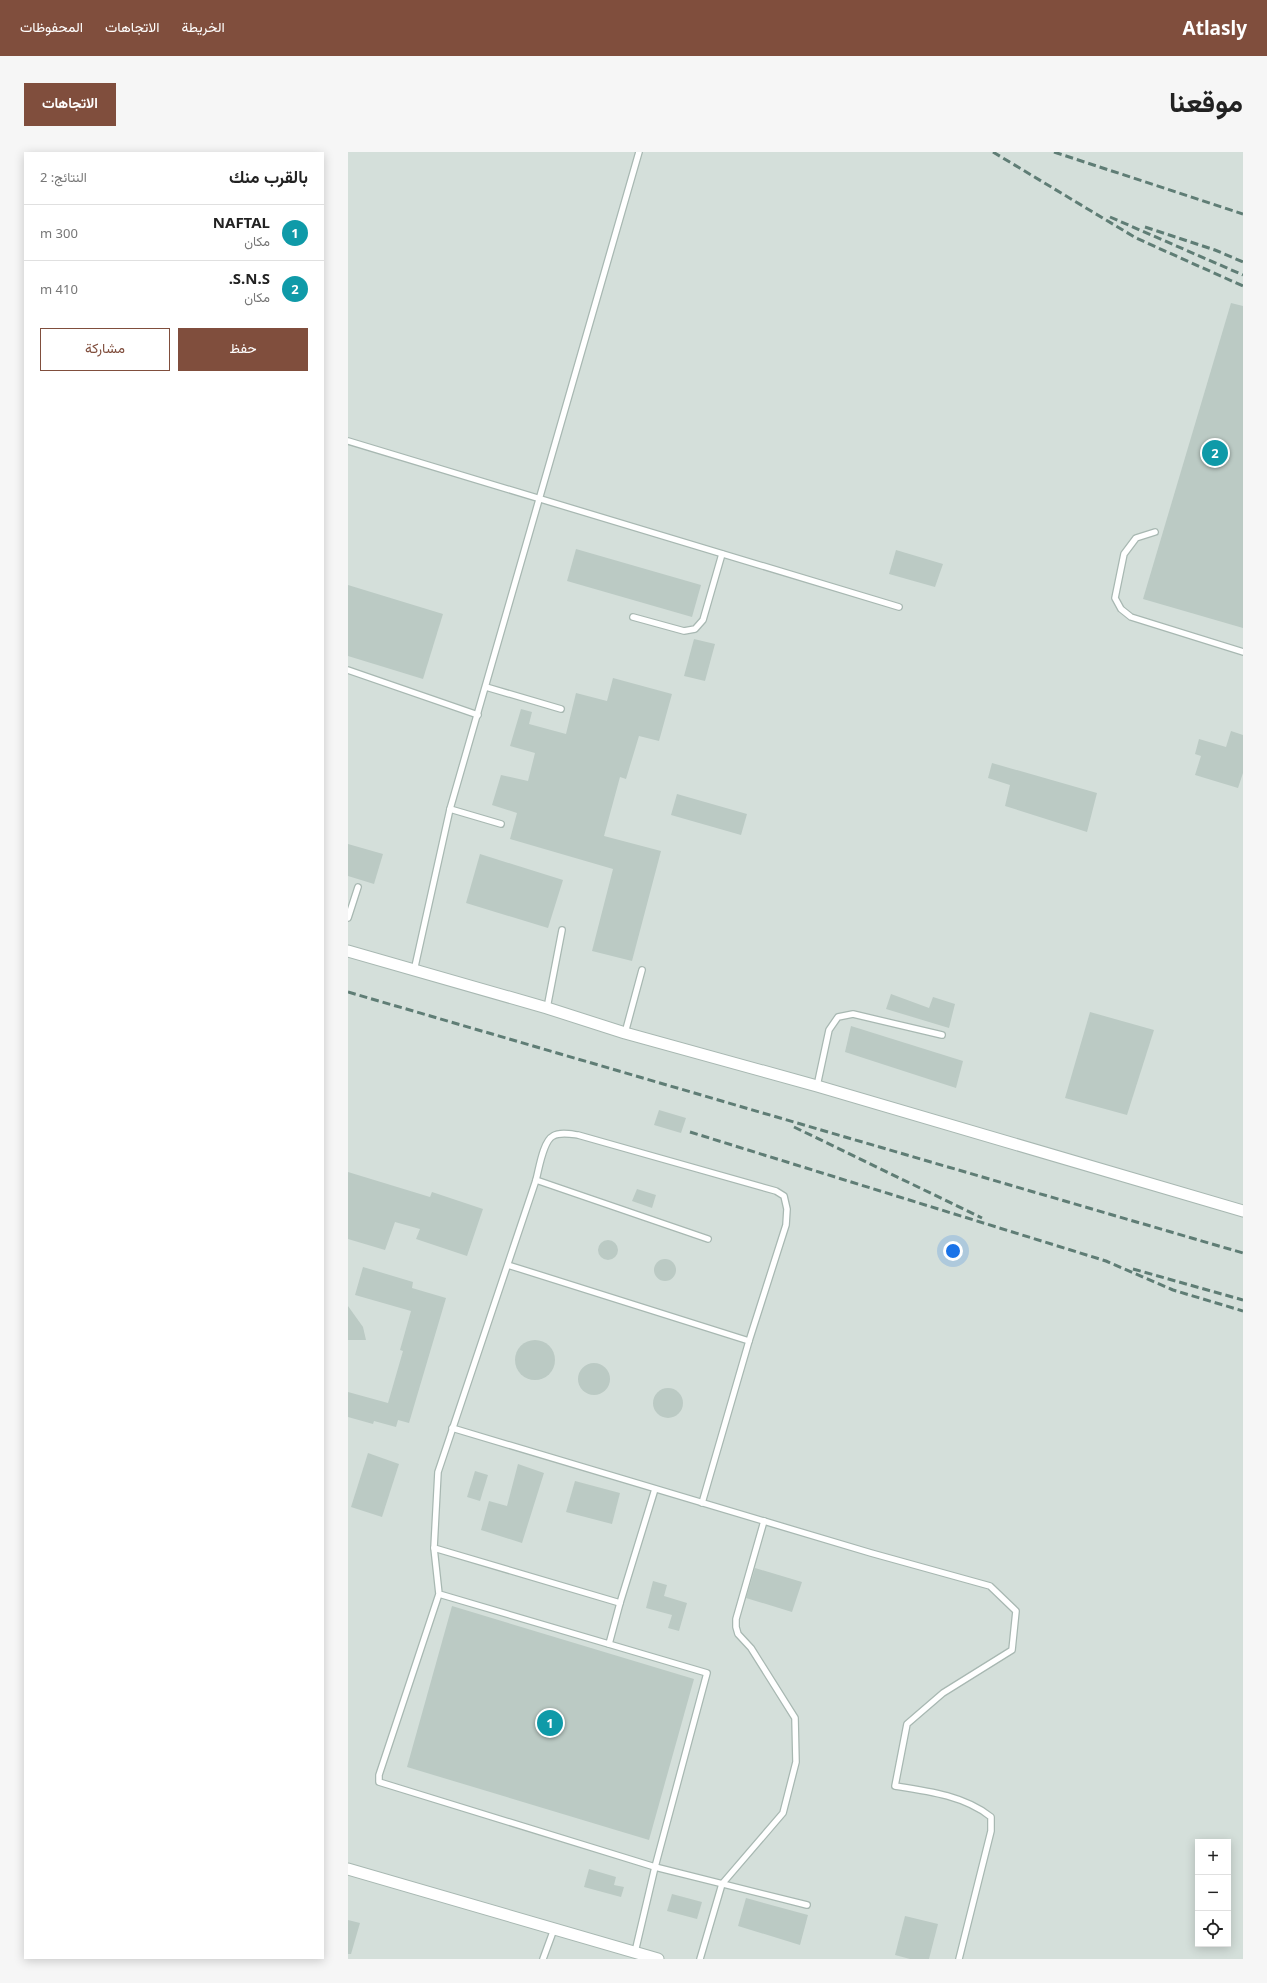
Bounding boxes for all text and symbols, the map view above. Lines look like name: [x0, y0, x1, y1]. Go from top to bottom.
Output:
text: Atlasly: [1183, 15, 1247, 41]
text: المحفوظات: [20, 17, 83, 36]
text: الاتجاهات: [105, 17, 159, 36]
text: الخريطة: [181, 17, 225, 36]
text: موقعنا: [1169, 82, 1243, 120]
button: الاتجاهات: [24, 83, 116, 126]
text: بالقرب منك: [229, 165, 308, 188]
text: النتائج: 2: [40, 168, 87, 186]
text: NAFTAL: [213, 212, 270, 232]
text: 300 m: [40, 224, 78, 242]
text: 1: [291, 224, 299, 242]
text: مكان: [244, 232, 270, 250]
text: S.N.S.: [229, 268, 270, 288]
text: 410 m: [40, 280, 78, 298]
text: 2: [291, 280, 299, 298]
text: مكان: [244, 288, 270, 306]
button: مشاركة: [40, 328, 170, 371]
button: حفظ: [178, 328, 308, 371]
pin: 2: [1202, 438, 1228, 468]
your location: [943, 1241, 963, 1261]
pin: 1: [537, 1708, 563, 1738]
map controls: [1195, 1839, 1231, 1947]
button: +: [1195, 1839, 1231, 1875]
button: −: [1195, 1875, 1231, 1911]
button: locate: [1195, 1911, 1231, 1947]

